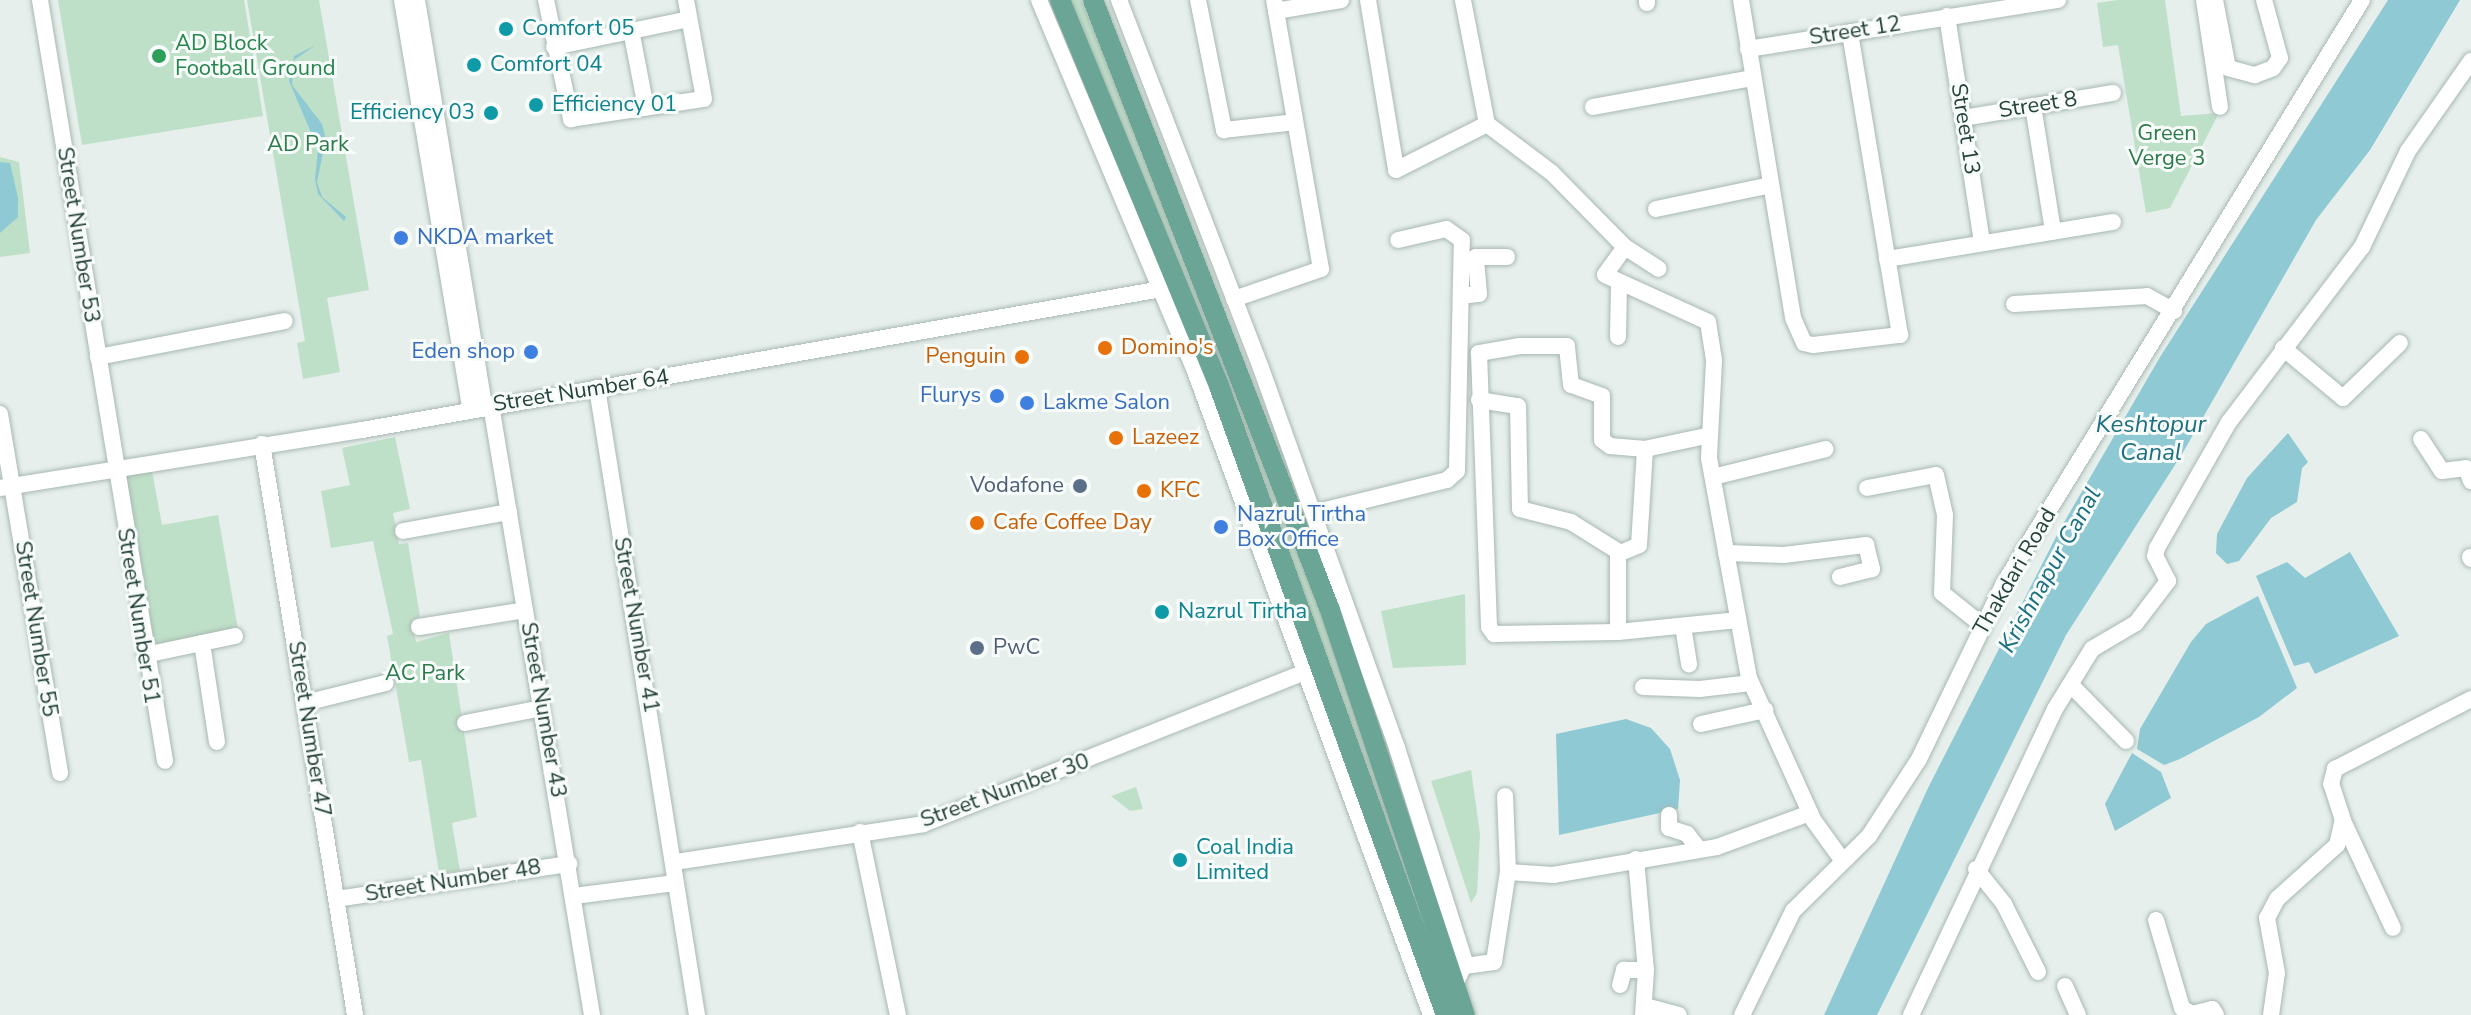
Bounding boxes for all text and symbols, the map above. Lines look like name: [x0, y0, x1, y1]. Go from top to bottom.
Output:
street label: Street 12: [1807, 11, 1903, 51]
place label: Comfort 05: [522, 16, 635, 42]
marker: Comfort 05: [497, 20, 515, 38]
place label: AD Block Football Ground: [175, 30, 335, 82]
marker: AD Block Football Ground: [150, 47, 168, 65]
place label: Comfort 04: [490, 52, 603, 78]
marker: Comfort 04: [465, 56, 483, 74]
street label: Street 13: [1945, 81, 1985, 177]
street label: Street 8: [1997, 86, 2079, 124]
place label: Efficiency 01: [552, 92, 677, 118]
marker: Efficiency 01: [527, 96, 545, 114]
place label: Efficiency 03: [350, 100, 475, 126]
marker: Efficiency 03: [482, 104, 500, 122]
park label: Green Verge 3: [2129, 120, 2205, 172]
park label: AD Park: [267, 132, 349, 158]
street label: Street Number 53: [51, 145, 105, 325]
place label: NKDA market: [417, 225, 553, 251]
marker: NKDA market: [392, 229, 410, 247]
place label: Domino's: [1121, 335, 1214, 361]
place label: Eden shop: [411, 339, 515, 365]
marker: Domino's: [1096, 339, 1114, 357]
marker: Eden shop: [522, 343, 540, 361]
place label: Penguin: [926, 344, 1006, 370]
marker: Penguin: [1013, 348, 1031, 366]
street label: Street Number 64: [491, 364, 671, 418]
place label: Flurys: [920, 383, 981, 409]
marker: Flurys: [988, 387, 1006, 405]
place label: Lakme Salon: [1043, 390, 1170, 416]
marker: Lakme Salon: [1018, 394, 1036, 412]
water label: Keshtopur Canal: [2096, 411, 2206, 467]
place label: Lazeez: [1132, 425, 1199, 451]
marker: Lazeez: [1107, 429, 1125, 447]
place label: Vodafone: [970, 473, 1064, 499]
marker: Vodafone: [1071, 477, 1089, 495]
place label: KFC: [1160, 478, 1200, 504]
marker: KFC: [1135, 482, 1153, 500]
water label: Krishnapur Canal: [1993, 482, 2107, 658]
place label: Nazrul Tirtha Box Office: [1237, 501, 1366, 552]
street label: Thakdari Road: [1968, 504, 2062, 640]
place label: Cafe Coffee Day: [993, 510, 1152, 536]
marker: Cafe Coffee Day: [968, 514, 986, 532]
marker: Nazrul Tirtha Box Office: [1212, 518, 1230, 536]
street label: Street Number 51: [111, 526, 165, 706]
street label: Street Number 41: [608, 535, 664, 715]
street label: Street Number 55: [9, 539, 63, 719]
place label: Nazrul Tirtha: [1178, 599, 1307, 625]
marker: Nazrul Tirtha: [1153, 603, 1171, 621]
street label: Street Number 43: [515, 620, 571, 800]
place label: PwC: [993, 635, 1040, 661]
street label: Street Number 47: [282, 639, 336, 819]
marker: PwC: [968, 639, 986, 657]
park label: AC Park: [385, 661, 465, 687]
street label: Street Number 30: [917, 748, 1093, 834]
place label: Coal India Limited: [1196, 834, 1294, 886]
marker: Coal India Limited: [1171, 851, 1189, 869]
street label: Street Number 48: [363, 854, 543, 908]

